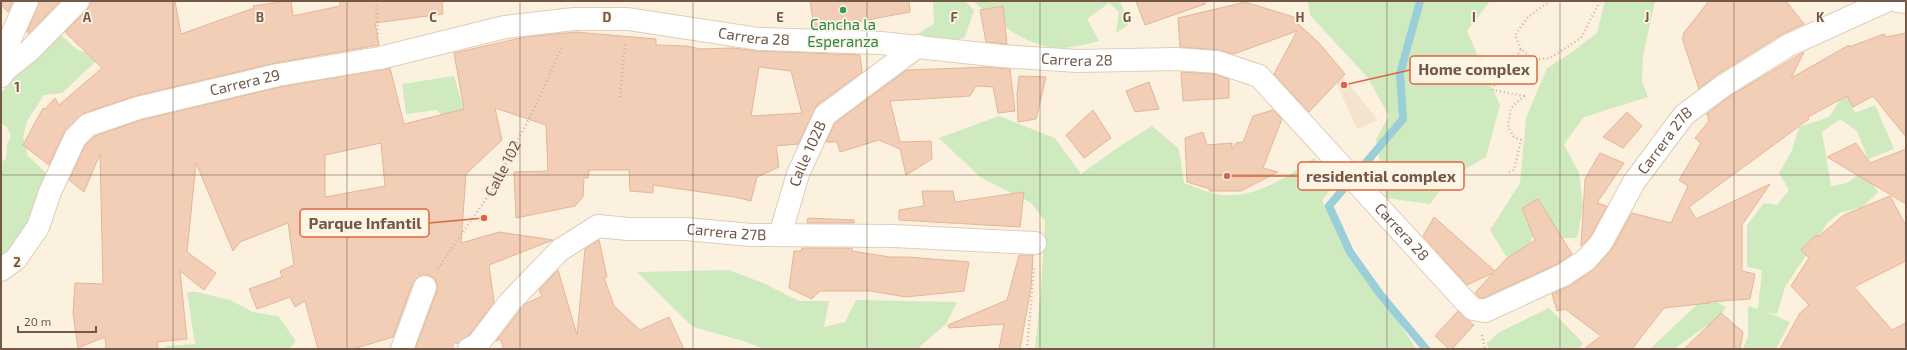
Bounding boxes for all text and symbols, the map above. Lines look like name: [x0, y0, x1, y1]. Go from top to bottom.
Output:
marker: Cancha la Esperanza: [838, 5, 848, 15]
text: A: [83, 9, 92, 25]
text: B: [256, 9, 264, 25]
text: C: [429, 9, 437, 25]
text: D: [603, 9, 612, 25]
text: E: [776, 9, 784, 25]
text: F: [950, 9, 958, 25]
text: G: [1123, 9, 1131, 25]
text: H: [1296, 9, 1305, 25]
text: I: [1472, 9, 1476, 25]
text: J: [1645, 9, 1649, 25]
text: K: [1816, 9, 1825, 25]
place label: Cancha la Esperanza: [807, 15, 879, 50]
street label: Carrera 28: [717, 23, 790, 48]
street label: Carrera 28: [1041, 49, 1113, 69]
callout: Home complex: [1410, 56, 1537, 84]
text: Home complex: [1418, 59, 1530, 78]
street label: Carrera 29: [208, 65, 282, 99]
text: 1: [14, 79, 20, 95]
street label: Carrera 27B: [1633, 102, 1695, 177]
street label: Calle 102B: [785, 118, 829, 188]
street label: Calle 102: [480, 137, 524, 199]
callout: residential complex: [1298, 162, 1464, 190]
text: residential complex: [1306, 166, 1456, 185]
street label: Carrera 28: [1372, 199, 1433, 264]
callout: Parque Infantil: [300, 209, 429, 237]
text: Parque Infantil: [309, 213, 422, 232]
street label: Carrera 27B: [686, 219, 766, 243]
text: 2: [13, 254, 21, 270]
scale bar: [18, 308, 96, 334]
text: 20 m: [24, 314, 51, 328]

